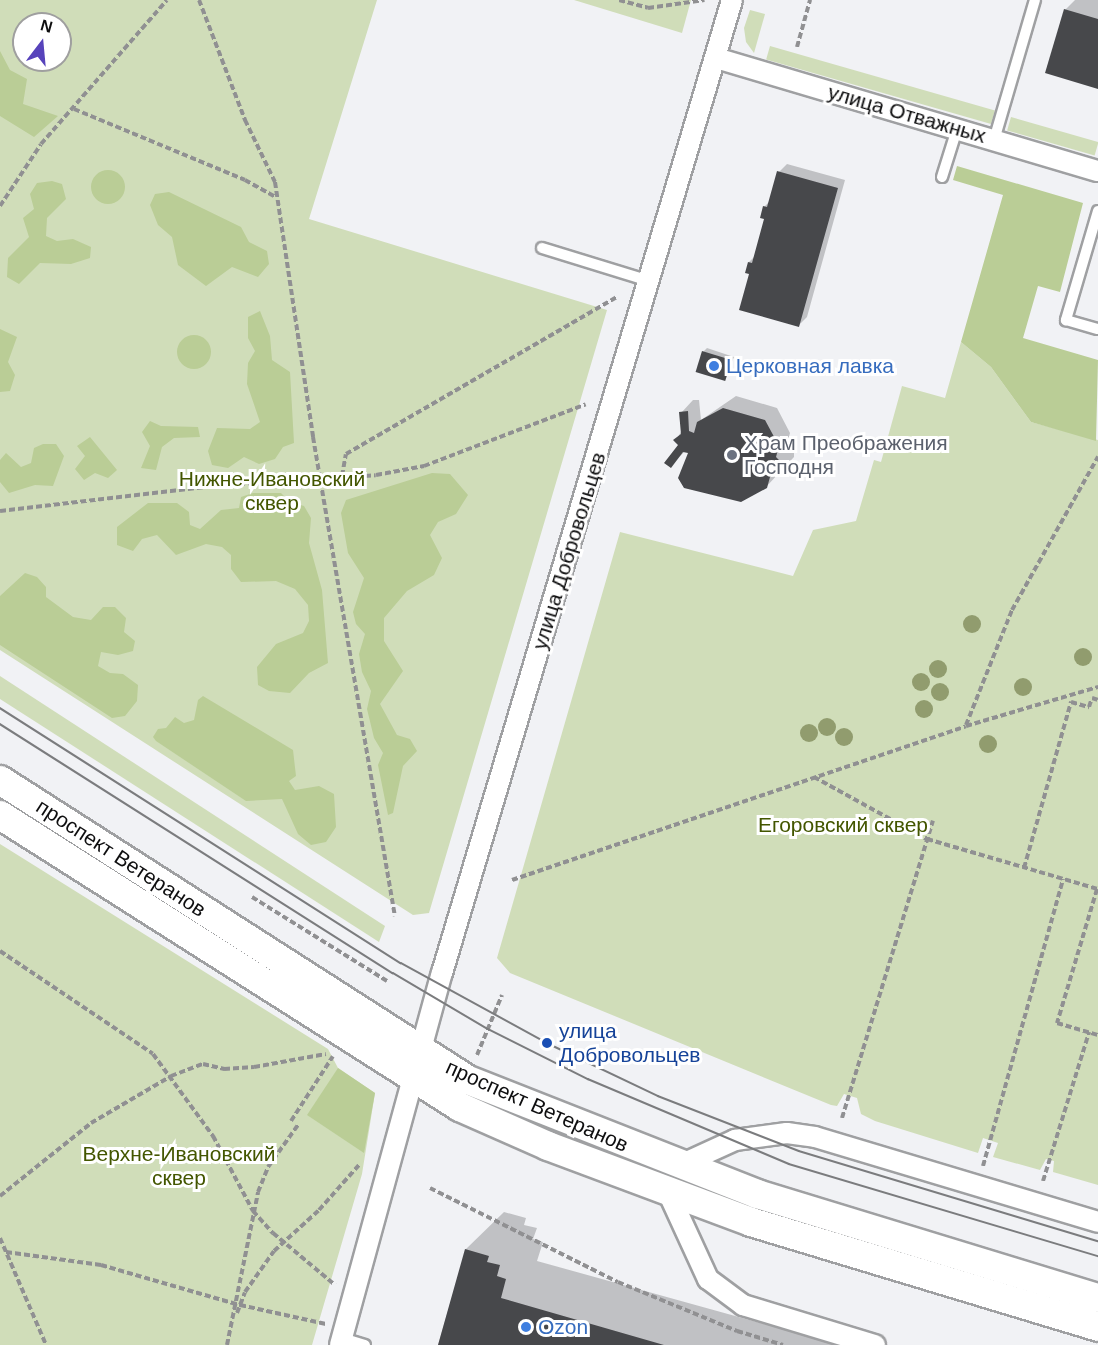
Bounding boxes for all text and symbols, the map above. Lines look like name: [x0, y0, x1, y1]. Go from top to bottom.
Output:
north arrow: [12, 12, 72, 72]
text: N: [39, 16, 54, 36]
street label: улица Отважных: [825, 79, 989, 149]
place label: Церковная лавка: [726, 353, 894, 379]
marker: Церковная лавка: [707, 359, 721, 373]
place label: Храм Преображения Господня: [744, 430, 948, 480]
marker: Храм Преображения Господня: [725, 448, 739, 462]
street label: улица Добровольцев: [527, 449, 611, 653]
park label: Нижне-Ивановский сквер: [179, 466, 365, 516]
street label: проспект Ветеранов: [32, 794, 210, 922]
park label: Егоровский сквер: [758, 812, 928, 838]
place label: улица Добровольцев: [559, 1018, 700, 1068]
marker: улица Добровольцев: [540, 1036, 554, 1050]
street label: проспект Ветеранов: [442, 1054, 632, 1158]
park label: Верхне-Ивановский сквер: [83, 1141, 275, 1191]
place label: Ozon: [538, 1314, 588, 1340]
marker: Ozon: [519, 1320, 533, 1334]

